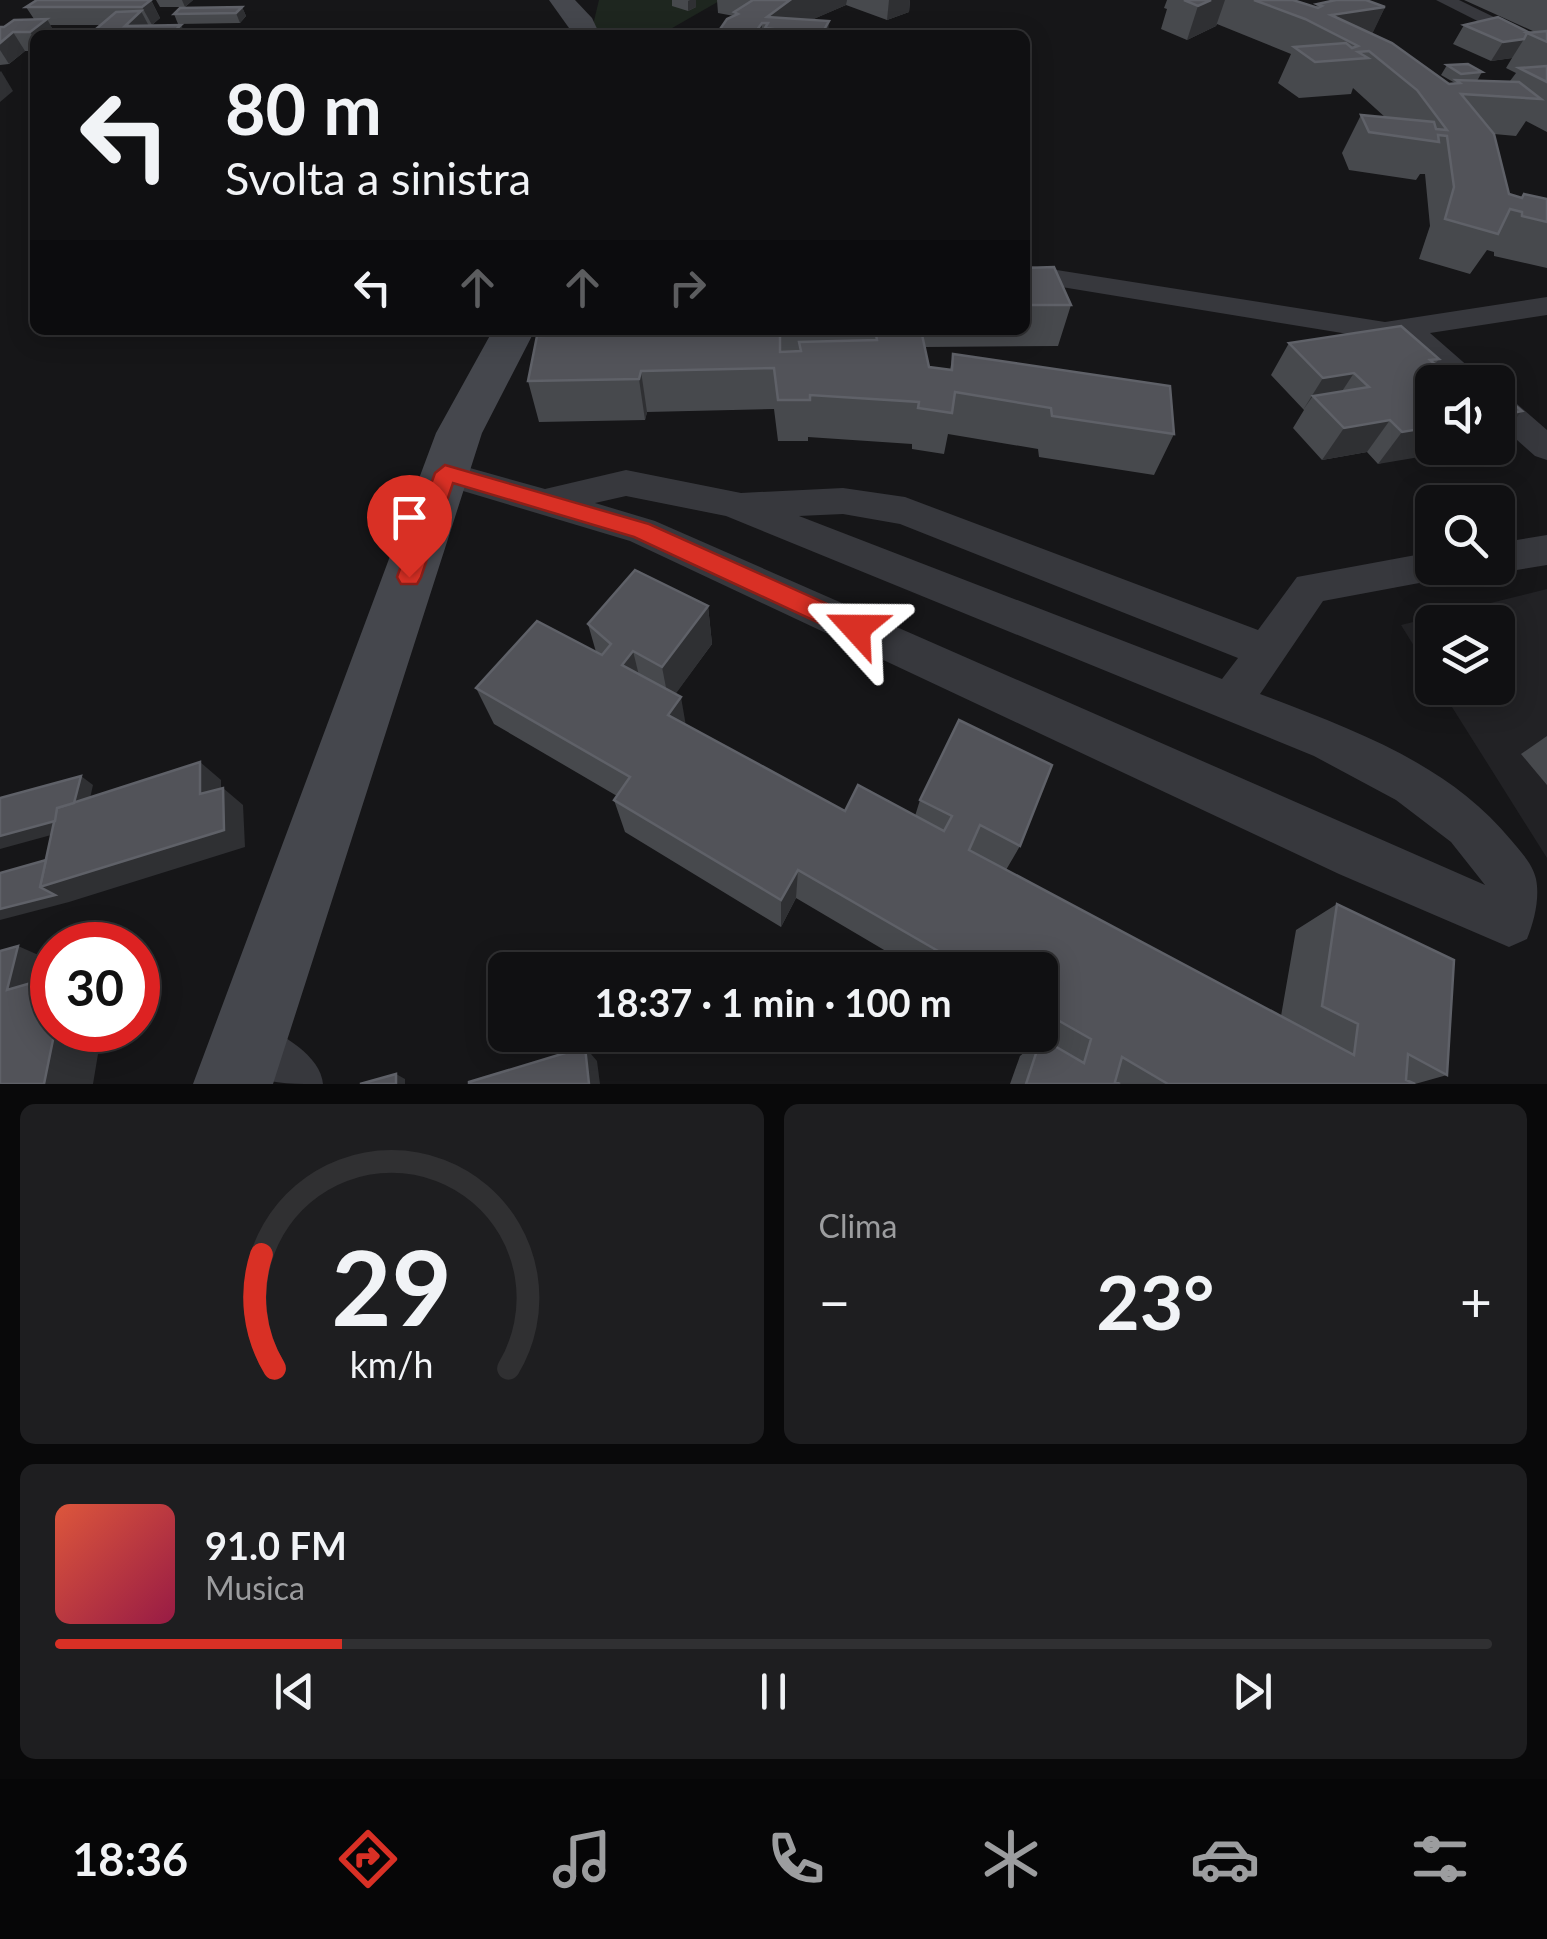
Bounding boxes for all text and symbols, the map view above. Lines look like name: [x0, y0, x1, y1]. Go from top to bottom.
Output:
text: 80 m: [225, 66, 382, 150]
icon: left: [60, 70, 190, 200]
text: Svolta a sinistra: [225, 151, 531, 205]
icon: left: [345, 260, 400, 315]
icon: ahead: [450, 260, 505, 315]
icon: ahead: [555, 260, 610, 315]
icon: right: [660, 260, 715, 315]
map controls: [1415, 365, 1515, 705]
button: sound: [1415, 365, 1515, 465]
pin: [367, 475, 452, 578]
button: search: [1415, 485, 1515, 585]
icon: arrive: [382, 490, 437, 545]
position arrow: [804, 576, 908, 680]
button: layers: [1415, 605, 1515, 705]
speed limit sign: 30: [30, 922, 160, 1052]
text: 18:37 · 1 min · 100 m: [594, 979, 952, 1025]
text: Clima: [819, 1206, 897, 1245]
text: 29: [331, 1223, 452, 1348]
text: 23°: [1096, 1256, 1214, 1346]
text: −: [819, 1268, 850, 1334]
text: +: [1460, 1268, 1492, 1334]
text: km/h: [350, 1343, 434, 1386]
text: 91.0 FM: [205, 1522, 347, 1568]
text: Musica: [205, 1568, 305, 1607]
icon: previous: [267, 1664, 322, 1719]
icon: pause: [746, 1664, 801, 1719]
icon: next: [1225, 1664, 1280, 1719]
icon: directions: [333, 1824, 403, 1894]
icon: music: [547, 1824, 617, 1894]
icon: phone: [761, 1824, 831, 1894]
icon: climate: [976, 1824, 1046, 1894]
icon: car: [1190, 1824, 1260, 1894]
icon: filters: [1405, 1824, 1475, 1894]
text: 18:36: [72, 1832, 188, 1886]

